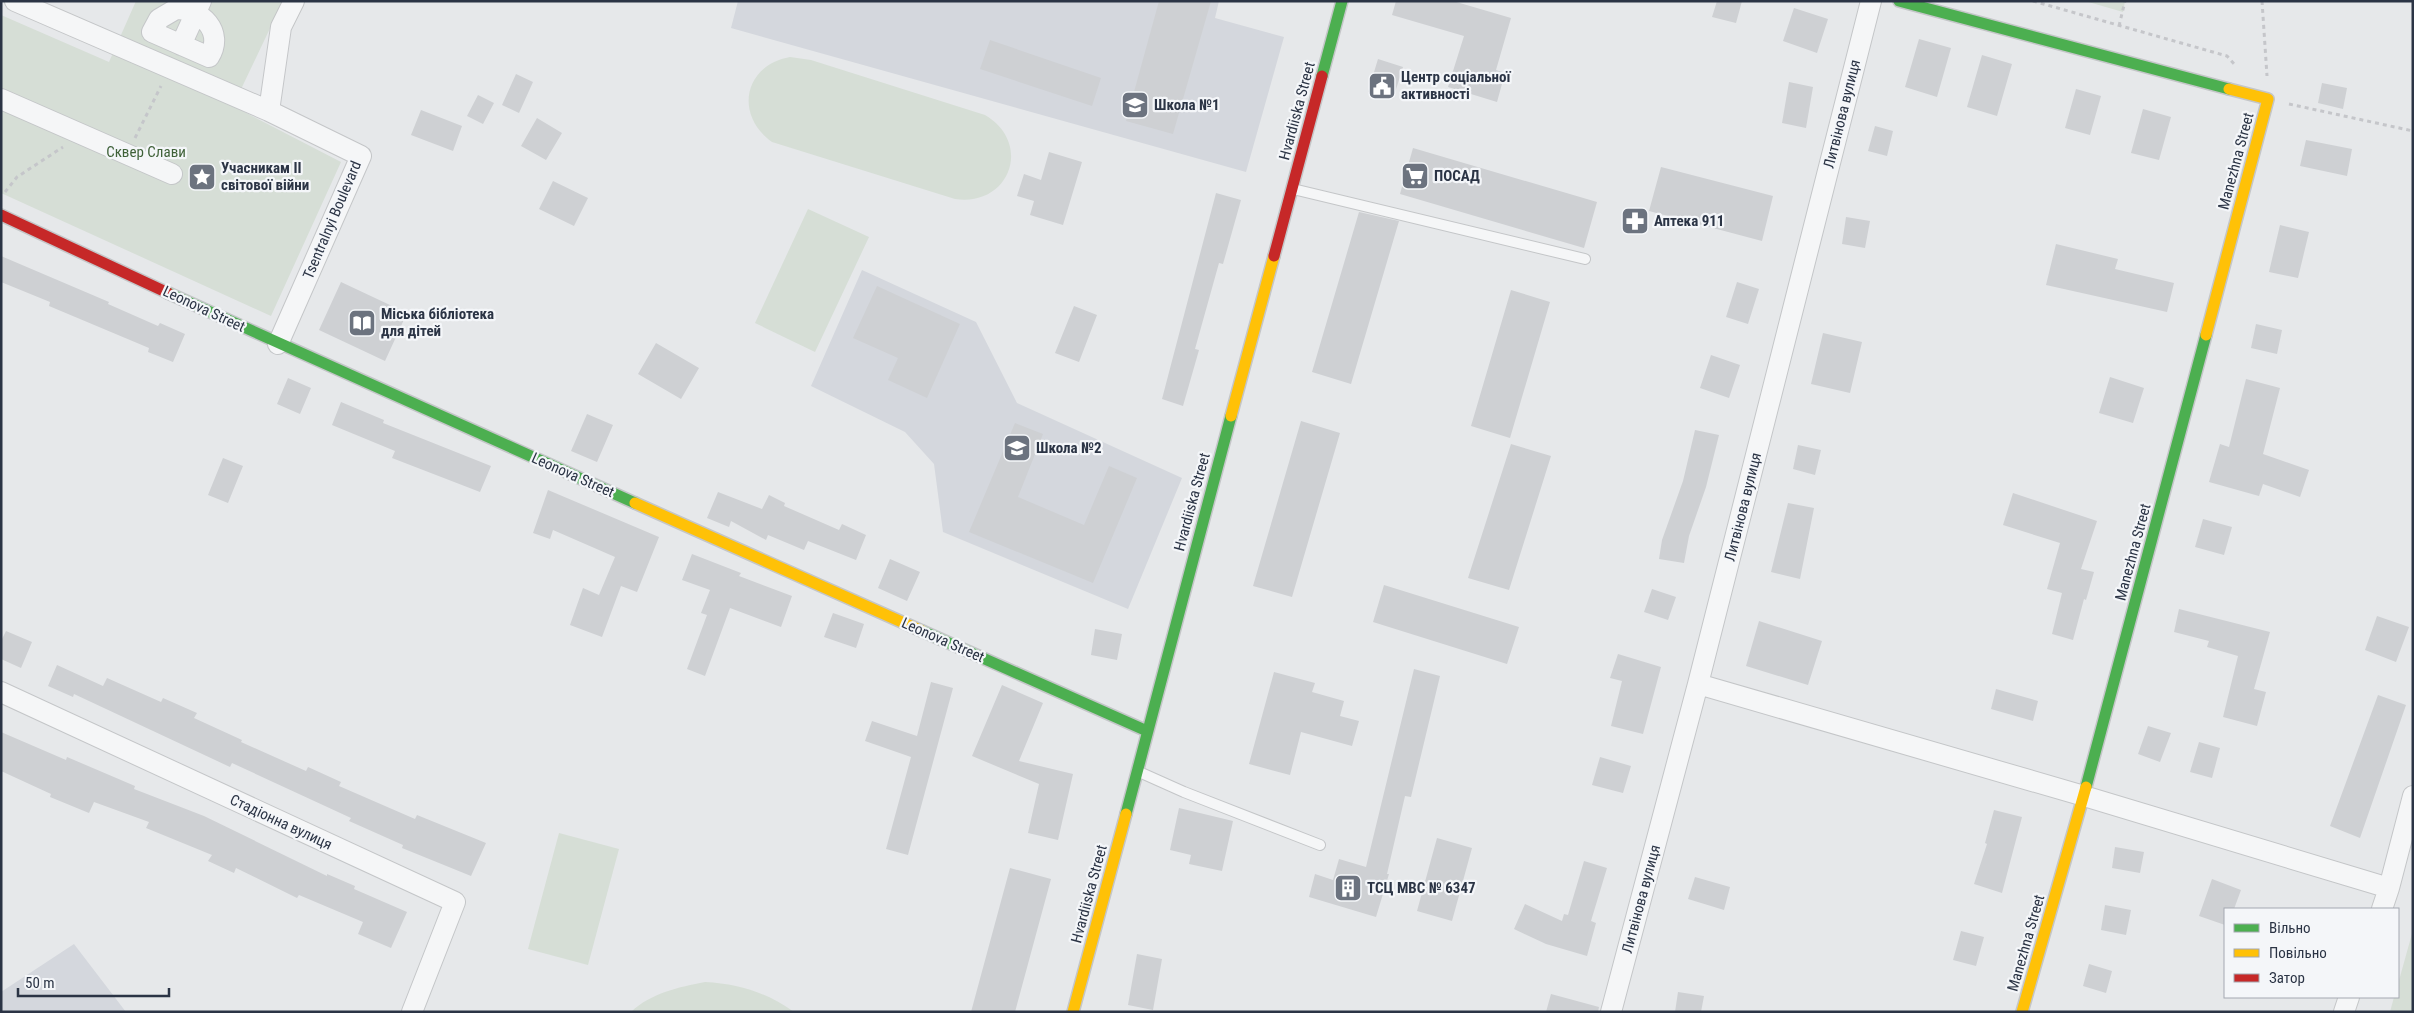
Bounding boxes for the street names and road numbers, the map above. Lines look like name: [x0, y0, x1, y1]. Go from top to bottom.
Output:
street label: Литвінова вулиця: [1820, 58, 1864, 170]
street label: Hvardiiska Street: [1275, 60, 1319, 162]
street label: Manezhna Street: [2214, 111, 2258, 211]
street label: Tsentralnyi Boulevard: [299, 158, 365, 282]
street label: Leonova Street: [160, 282, 248, 336]
street label: Leonova Street: [529, 449, 617, 501]
street label: Hvardiiska Street: [1170, 451, 1214, 553]
street label: Литвінова вулиця: [1721, 451, 1765, 563]
street label: Manezhna Street: [2111, 502, 2155, 602]
street label: Leonova Street: [899, 614, 987, 666]
street label: Стадіонна вулиця: [227, 790, 335, 854]
street label: Hvardiiska Street: [1067, 843, 1111, 945]
street label: Литвінова вулиця: [1618, 843, 1664, 955]
street label: Manezhna Street: [2004, 893, 2048, 993]

